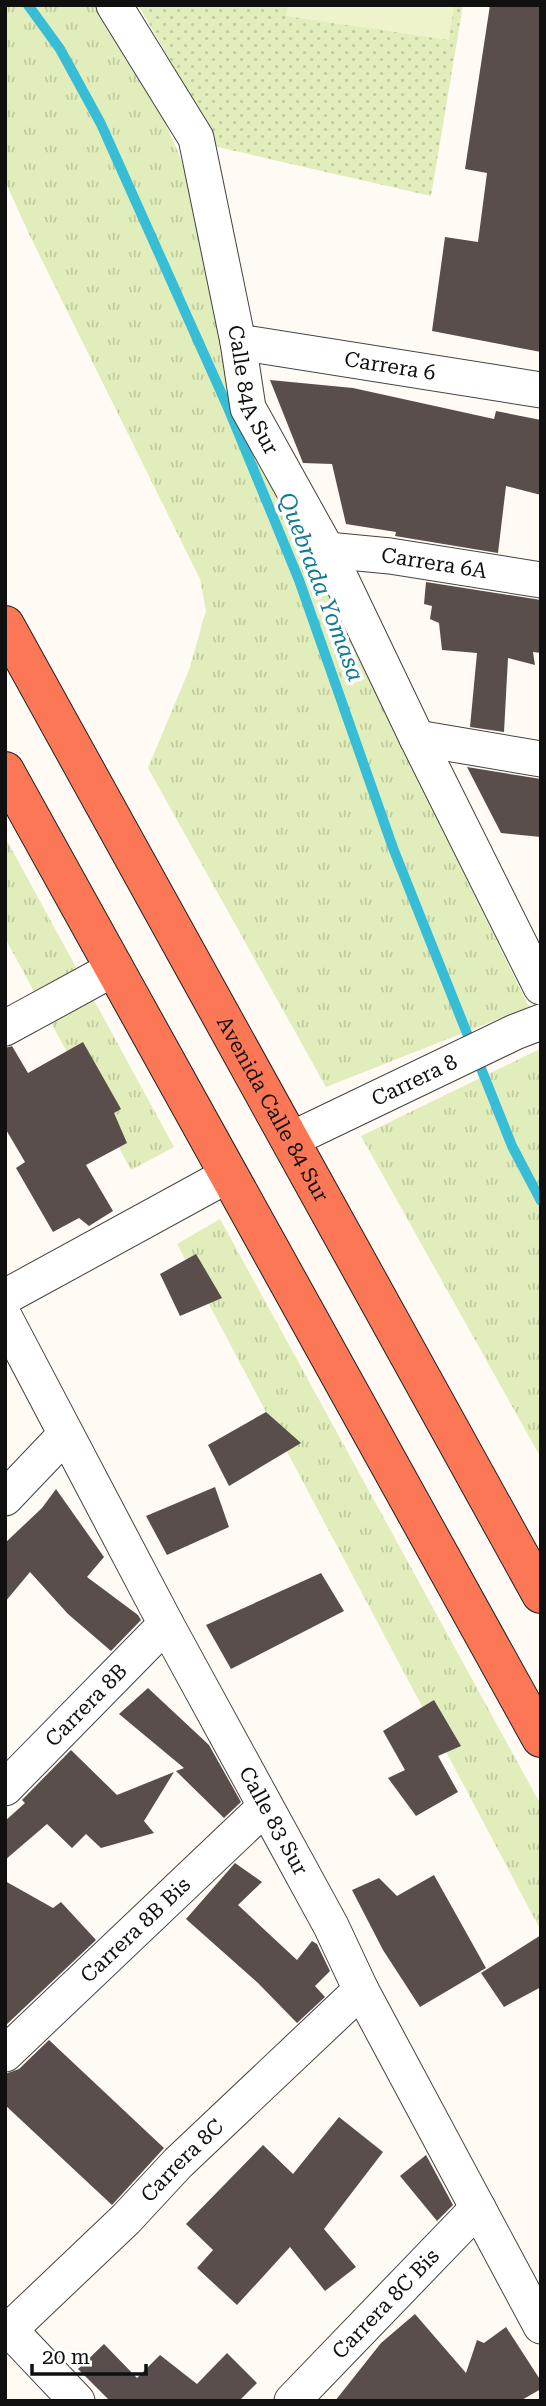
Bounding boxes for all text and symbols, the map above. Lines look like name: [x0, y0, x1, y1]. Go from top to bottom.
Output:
street label: Calle 84A Sur: [223, 323, 283, 459]
street label: Carrera 6: [343, 347, 437, 385]
water label: Quebrada Yomasa: [273, 489, 369, 685]
street label: Carrera 6A: [380, 543, 489, 583]
street label: Avenida Calle 84 Sur: [212, 1012, 334, 1206]
street label: Carrera 8: [368, 1050, 461, 1111]
street label: Carrera 8B: [41, 1659, 132, 1751]
street label: Calle 83 Sur: [234, 1762, 313, 1880]
street label: Carrera 8B Bis: [76, 1872, 195, 1988]
street label: Carrera 8C: [136, 2114, 229, 2207]
street label: Carrera 8C Bis: [327, 2244, 444, 2364]
scale bar: [32, 2332, 145, 2376]
text: 20 m: [42, 2345, 90, 2369]

